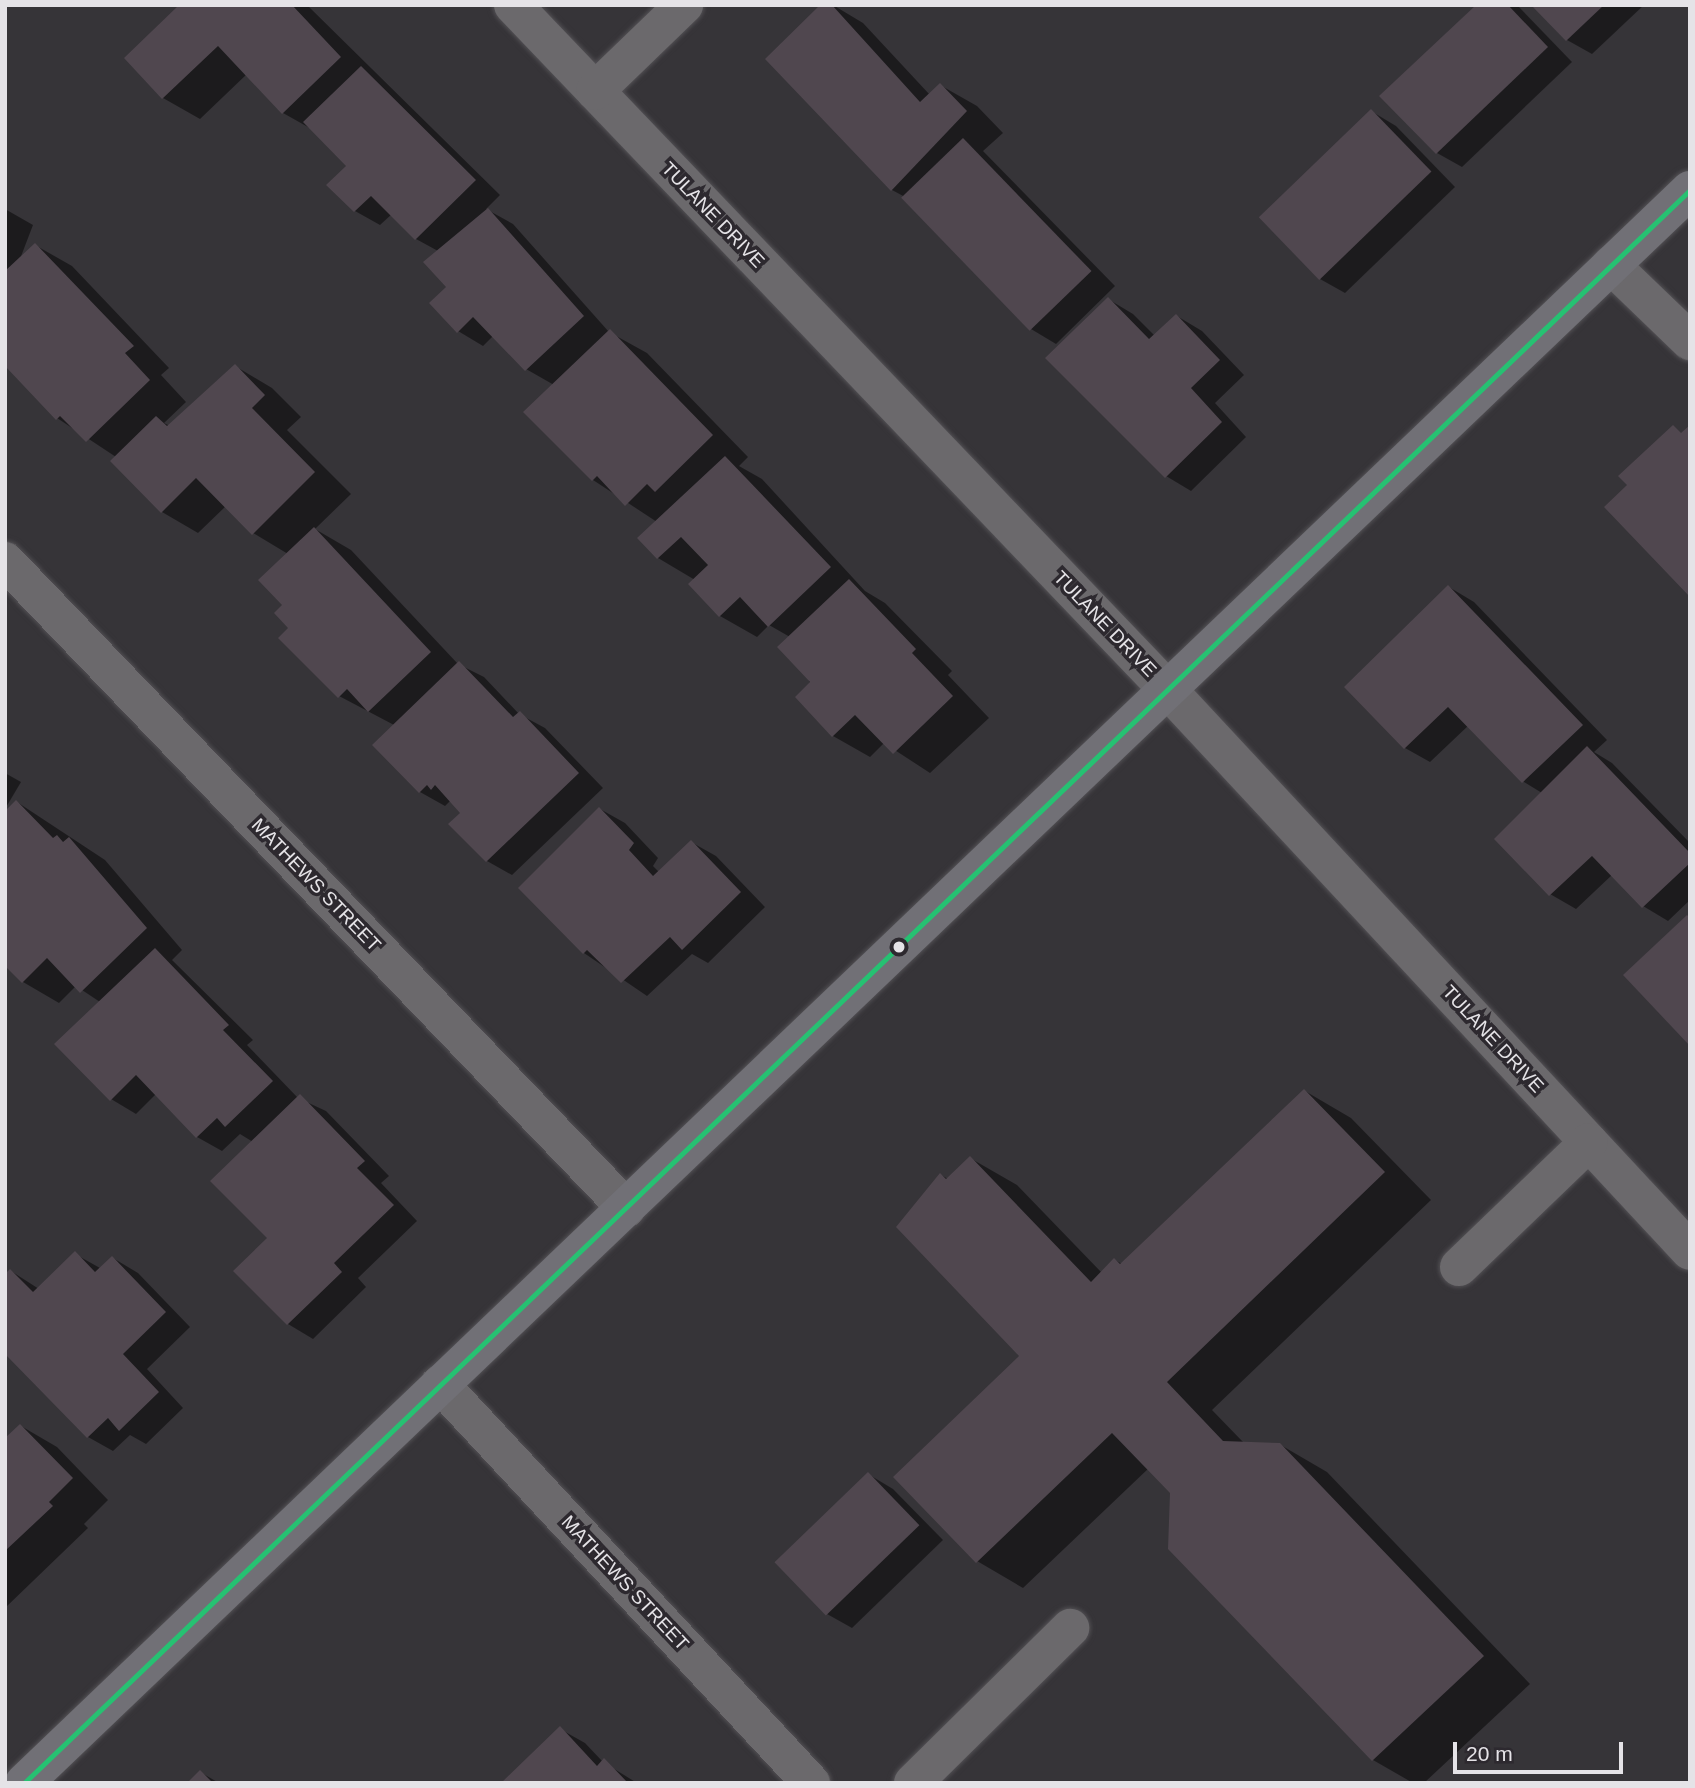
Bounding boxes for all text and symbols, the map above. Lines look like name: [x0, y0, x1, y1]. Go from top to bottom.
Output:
street label: TULANE DRIVE: [657, 157, 769, 273]
street label: TULANE DRIVE: [1049, 566, 1161, 682]
street label: MATHEWS STREET: [247, 814, 385, 956]
unlabelled marker: [892, 940, 906, 954]
street label: TULANE DRIVE: [1438, 981, 1548, 1097]
street label: MATHEWS STREET: [557, 1511, 693, 1655]
scale bar: [1457, 1728, 1627, 1772]
text: 20 m: [1466, 1742, 1513, 1765]

